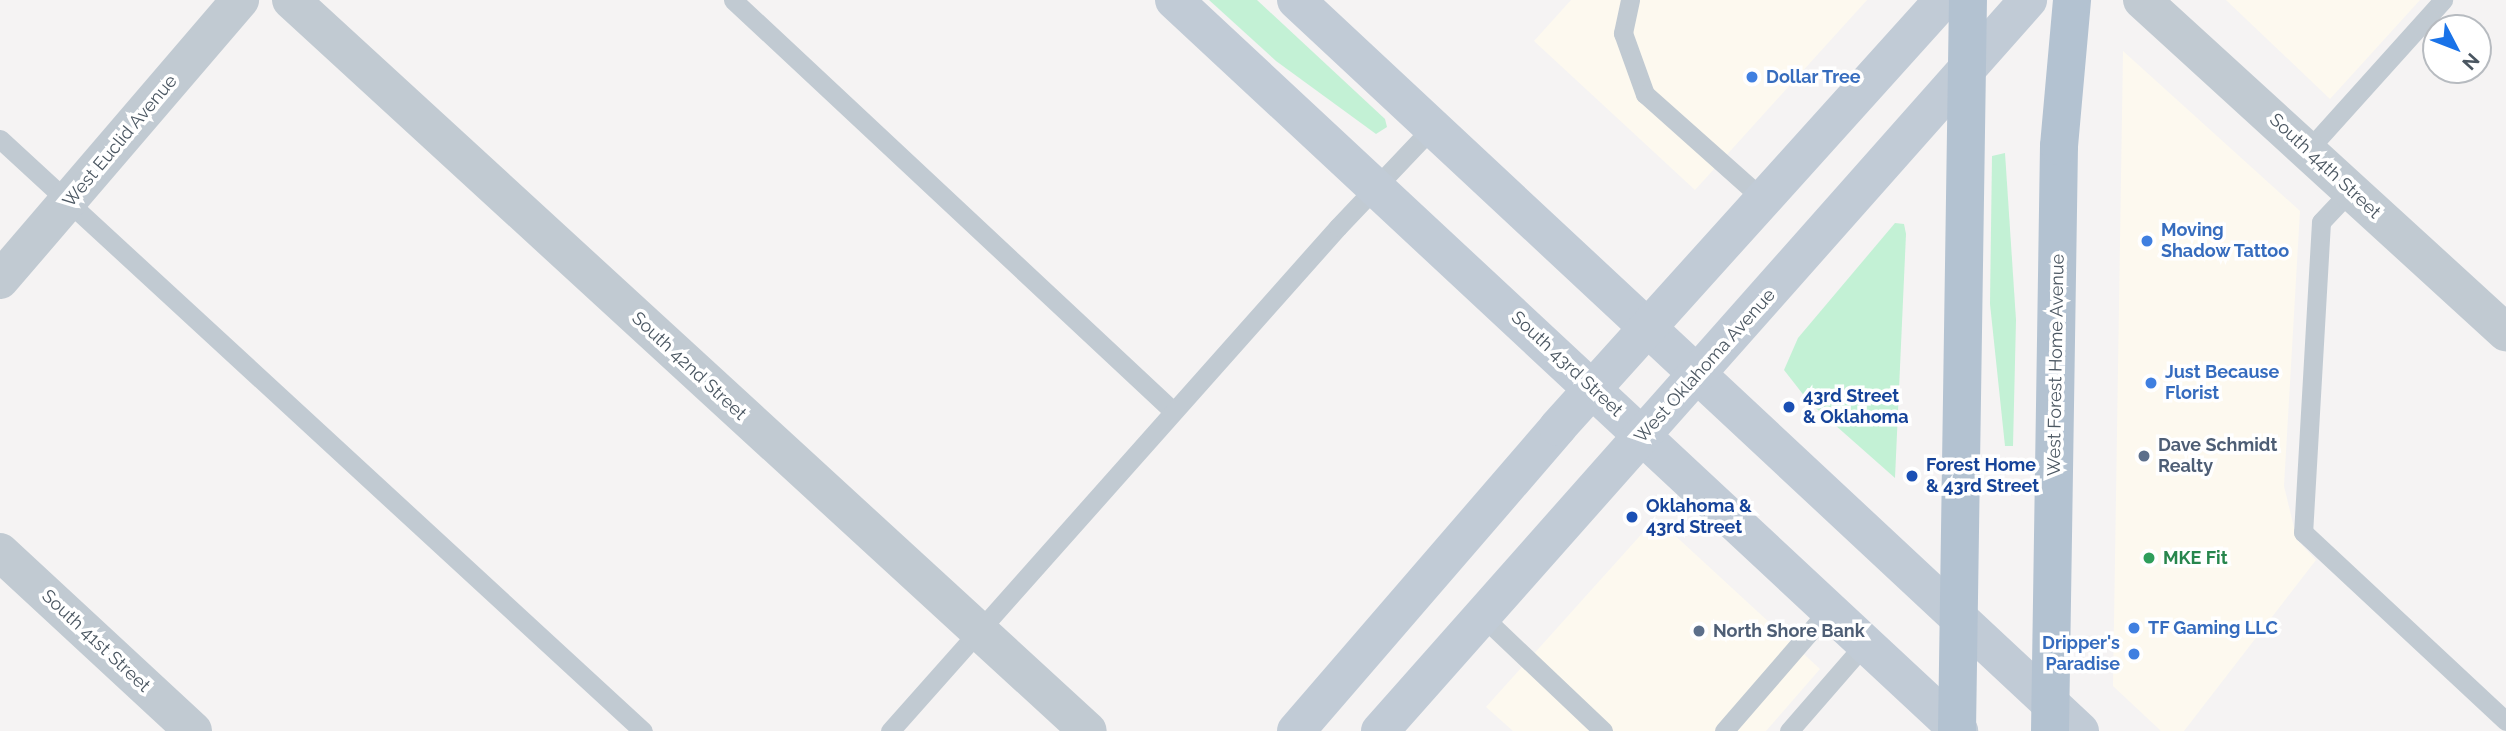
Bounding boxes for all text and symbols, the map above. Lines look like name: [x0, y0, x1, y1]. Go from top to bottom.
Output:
north arrow: [2422, 14, 2492, 84]
text: N: [2458, 49, 2484, 74]
place label: Dollar Tree: [1766, 66, 1861, 88]
marker: Dollar Tree: [1744, 69, 1760, 85]
street label: West Euclid Avenue: [58, 70, 182, 212]
street label: South 44th Street: [2265, 109, 2385, 223]
place label: Moving Shadow Tattoo: [2161, 220, 2290, 262]
marker: Moving Shadow Tattoo: [2139, 233, 2155, 249]
street label: West Forest Home Avenue: [2043, 253, 2069, 477]
street label: West Oklahoma Avenue: [1630, 284, 1780, 448]
street label: South 42nd Street: [627, 307, 751, 425]
street label: South 43rd Street: [1507, 307, 1627, 421]
place label: Just Because Florist: [2165, 362, 2279, 404]
marker: Just Because Florist: [2143, 375, 2159, 391]
place label: 43rd Street & Oklahoma: [1803, 386, 1909, 428]
marker: 43rd Street & Oklahoma: [1781, 399, 1797, 415]
place label: Dave Schmidt Realty: [2158, 435, 2277, 478]
marker: Dave Schmidt Realty: [2136, 448, 2152, 464]
place label: Forest Home & 43rd Street: [1926, 455, 2039, 498]
marker: Forest Home & 43rd Street: [1904, 468, 1920, 484]
place label: Oklahoma & 43rd Street: [1646, 496, 1752, 538]
marker: Oklahoma & 43rd Street: [1624, 509, 1640, 525]
place label: MKE Fit: [2163, 547, 2228, 569]
marker: MKE Fit: [2141, 550, 2157, 566]
street label: South 41st Street: [37, 585, 155, 697]
place label: TF Gaming LLC: [2148, 617, 2278, 639]
place label: North Shore Bank: [1713, 620, 1865, 642]
marker: TF Gaming LLC: [2126, 620, 2142, 636]
marker: North Shore Bank: [1691, 623, 1707, 639]
place label: Dripper's Paradise: [2042, 633, 2120, 676]
marker: Dripper's Paradise: [2126, 646, 2142, 662]

